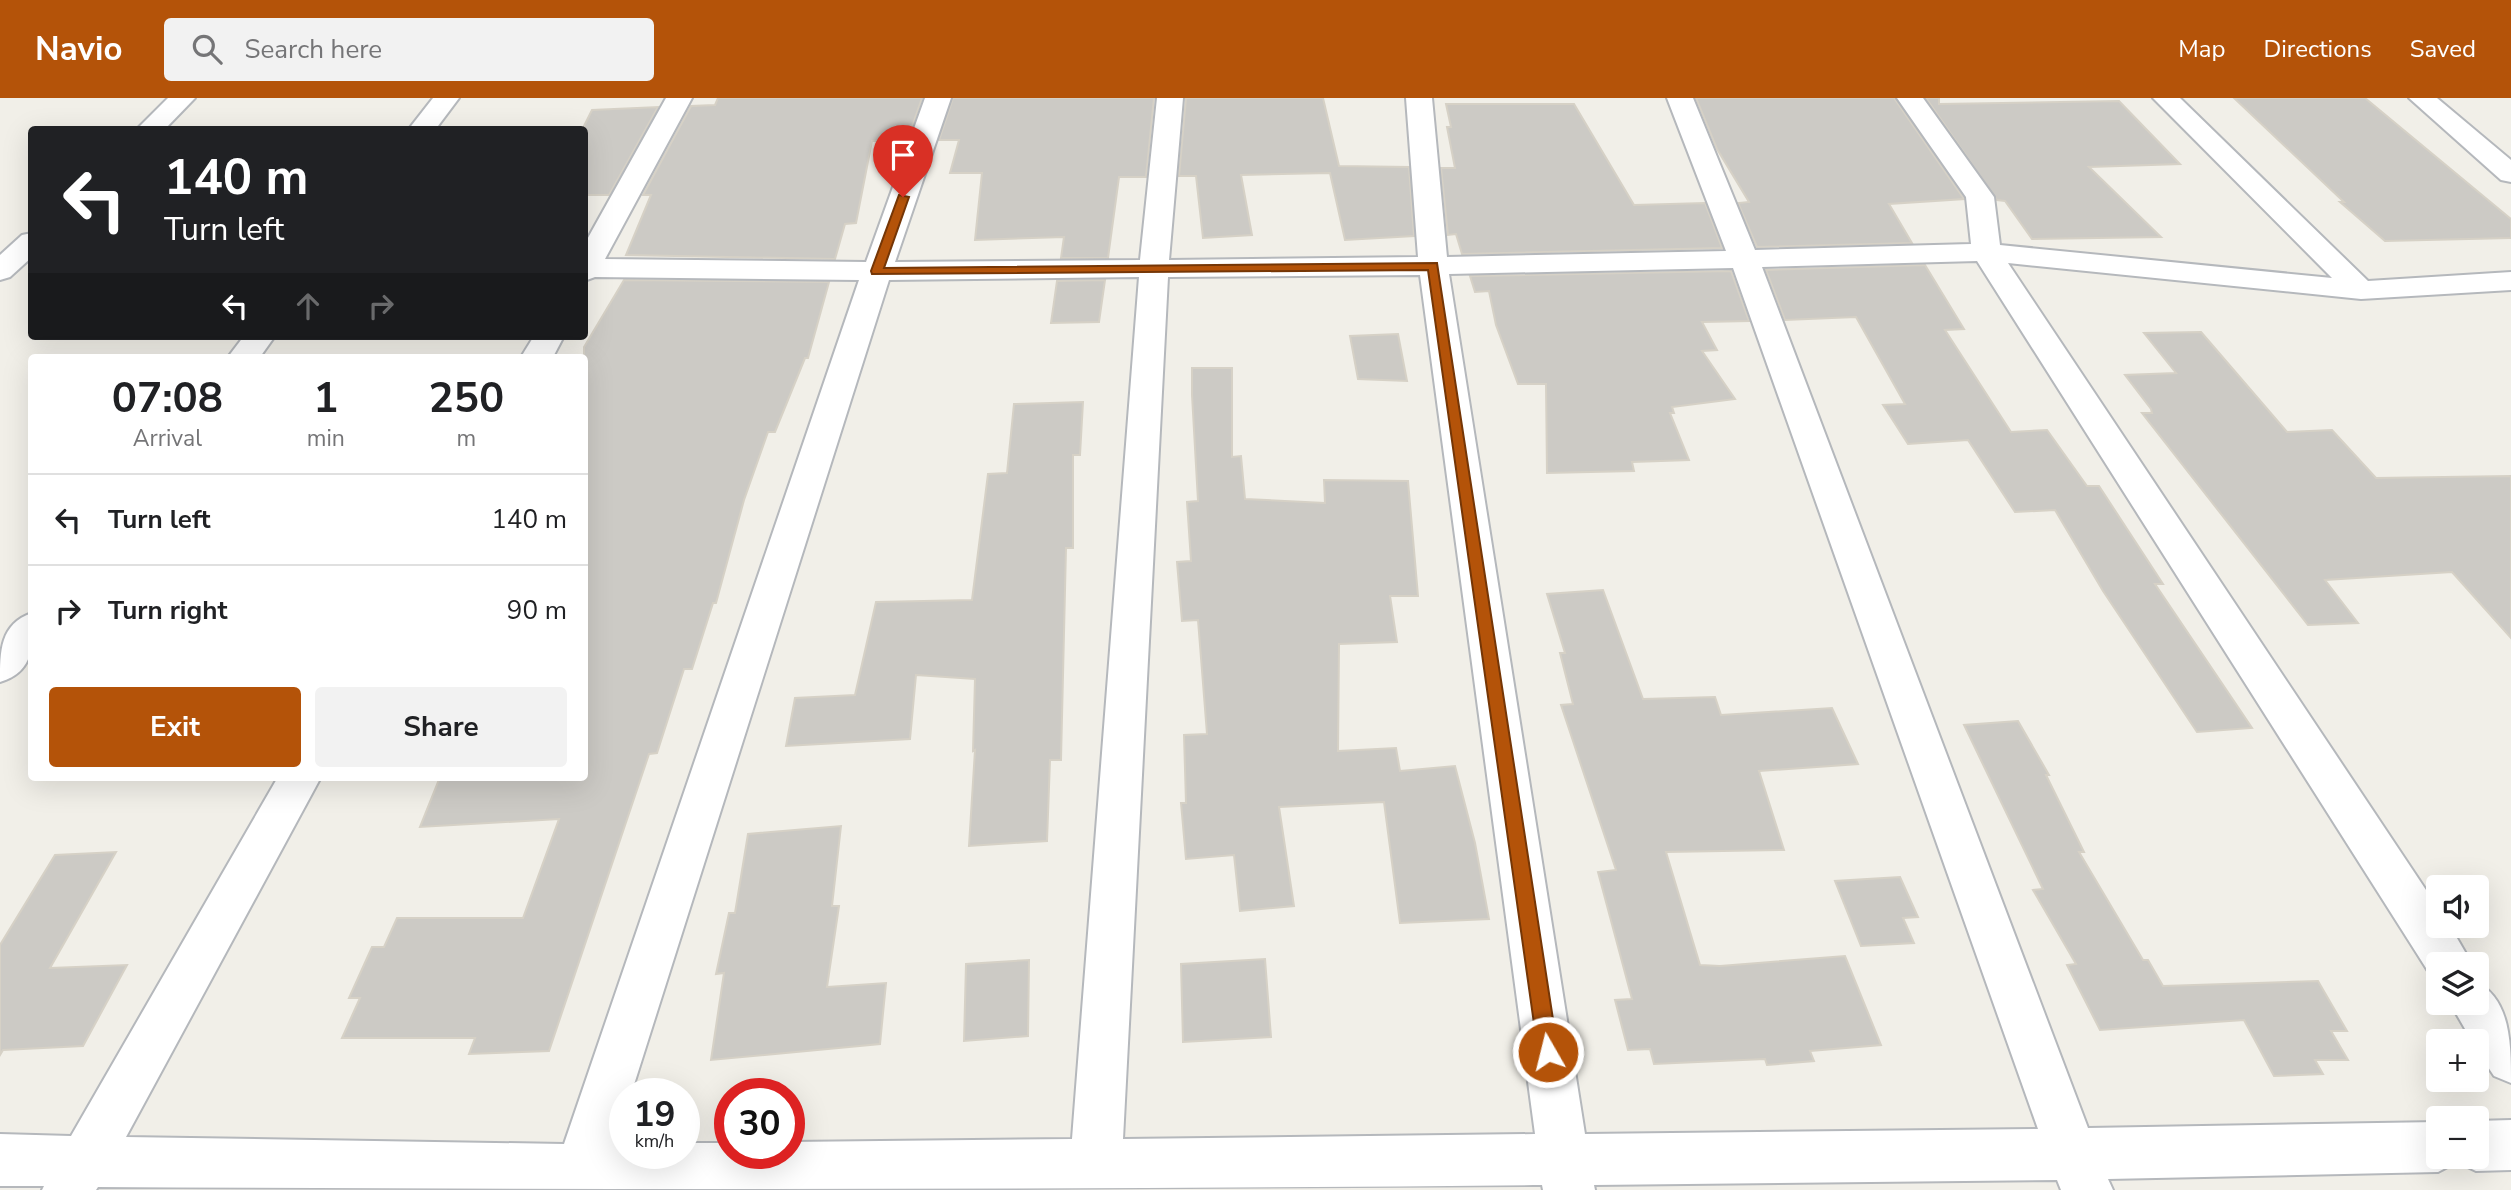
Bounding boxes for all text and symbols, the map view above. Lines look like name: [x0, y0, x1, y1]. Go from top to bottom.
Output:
search box: [164, 18, 654, 81]
text: Navio: [35, 27, 122, 72]
icon: search: [188, 30, 226, 68]
text: Search here: [244, 32, 382, 67]
text: Map: [2178, 33, 2225, 65]
text: Directions: [2263, 33, 2372, 65]
text: Saved: [2410, 33, 2476, 65]
pin: [873, 125, 933, 197]
icon: arrive: [884, 136, 922, 174]
text: 140 m: [164, 144, 308, 211]
icon: left: [49, 154, 140, 245]
text: Turn left: [164, 208, 284, 251]
icon: left: [216, 287, 254, 325]
icon: ahead: [289, 287, 327, 325]
icon: right: [362, 287, 400, 325]
text: 07:08: [112, 370, 223, 427]
text: 1: [313, 370, 338, 427]
text: 250: [429, 370, 504, 427]
text: Arrival: [133, 423, 202, 454]
text: min: [307, 423, 345, 454]
text: m: [457, 423, 476, 454]
icon: left: [49, 501, 87, 539]
text: Turn left: [108, 502, 211, 537]
text: 140 m: [491, 502, 567, 537]
icon: right: [49, 592, 87, 630]
text: Turn right: [108, 593, 227, 628]
text: 90 m: [507, 593, 567, 628]
button: Exit: [49, 687, 301, 767]
button: Share: [315, 687, 567, 767]
map controls: [2426, 875, 2489, 1169]
button: sound: [2426, 875, 2489, 938]
button: layers: [2426, 952, 2489, 1015]
position arrow: [1511, 1015, 1585, 1089]
button: +: [2426, 1029, 2489, 1092]
speed limit sign: 30: [714, 1078, 805, 1169]
text: 19: [633, 1091, 676, 1138]
button: −: [2426, 1106, 2489, 1169]
text: km/h: [635, 1129, 674, 1153]

